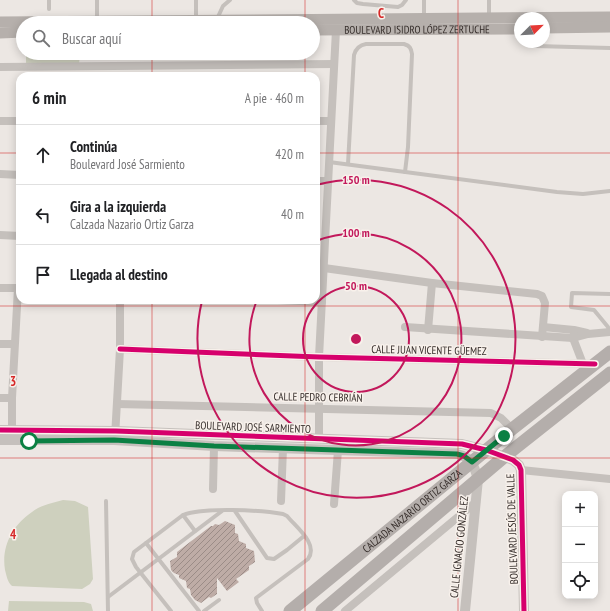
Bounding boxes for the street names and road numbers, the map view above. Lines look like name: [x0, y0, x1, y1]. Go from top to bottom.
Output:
street label: BOULEVARD ISIDRO LÓPEZ ZERTUCHE: [344, 22, 490, 37]
street label: CALLE JUAN VICENTE GÜEMEZ: [371, 342, 487, 358]
street label: CALLE PEDRO CEBRIÁN: [273, 389, 363, 405]
street label: BOULEVARD JOSÉ SARMIENTO: [195, 418, 311, 436]
street label: CALZADA NAZARIO ORTIZ GARZA: [360, 465, 465, 556]
street label: BOULEVARD JESÚS DE VALLE: [503, 473, 521, 585]
street label: CALLE IGNACIO GONZÁLEZ: [447, 495, 471, 599]

